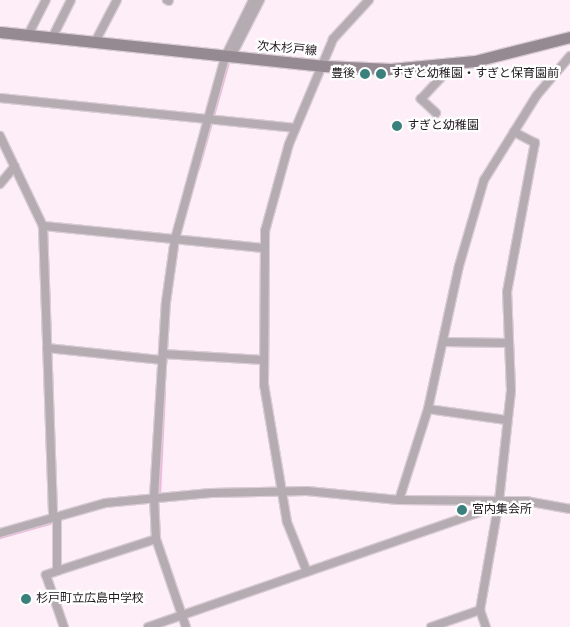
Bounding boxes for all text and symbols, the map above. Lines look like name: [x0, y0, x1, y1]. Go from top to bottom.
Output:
street label: 次木杉戸線: [256, 39, 318, 59]
place label: 豊後: [331, 67, 355, 81]
place label: すぎと幼稚園・すぎと保育園前: [391, 67, 559, 81]
marker: 豊後: [359, 68, 371, 80]
marker: すぎと幼稚園・すぎと保育園前: [375, 68, 387, 80]
place label: すぎと幼稚園: [407, 119, 479, 133]
marker: すぎと幼稚園: [391, 120, 403, 132]
place label: 宮内集会所: [472, 503, 532, 517]
marker: 宮内集会所: [456, 504, 468, 516]
place label: 杉戸町立広島中学校: [36, 592, 144, 606]
marker: 杉戸町立広島中学校: [20, 593, 32, 605]

